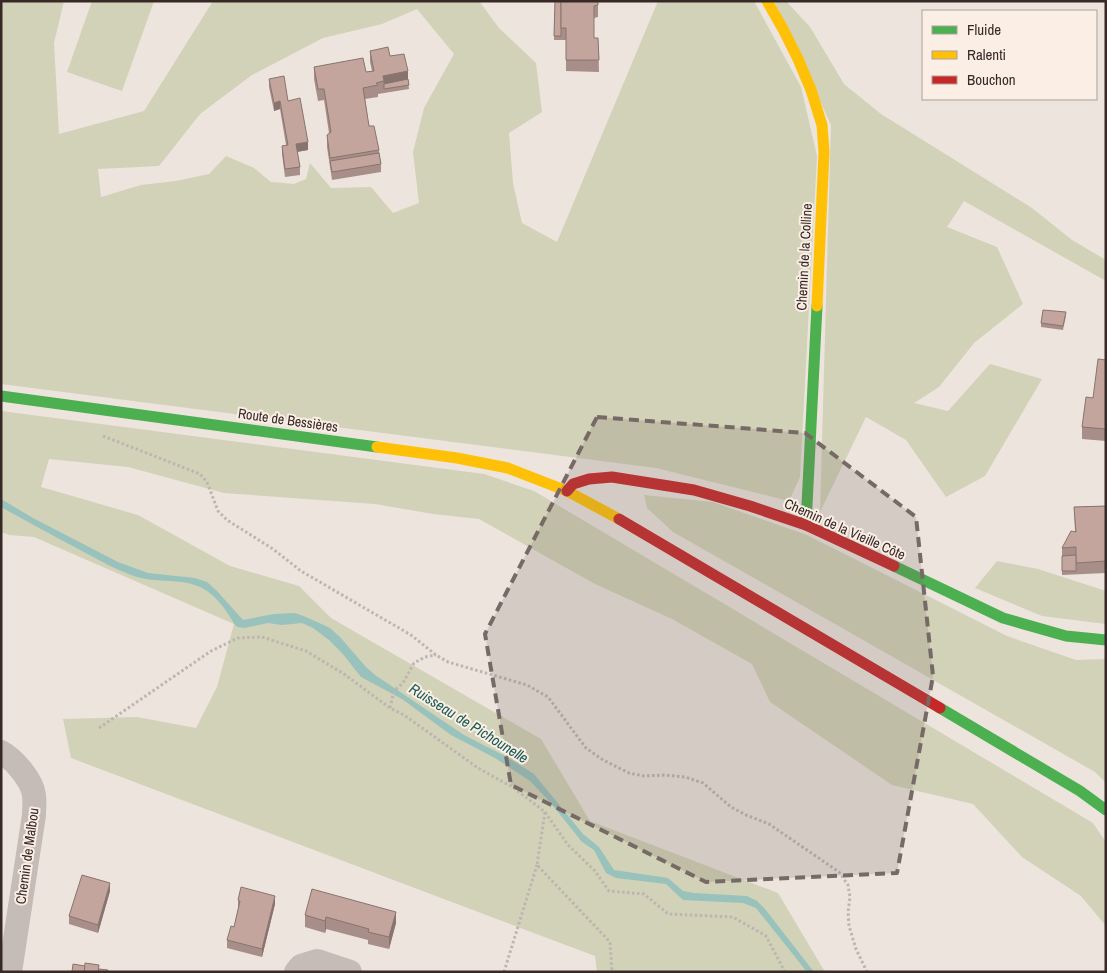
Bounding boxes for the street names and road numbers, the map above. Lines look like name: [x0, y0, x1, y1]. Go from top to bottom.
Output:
street label: Chemin de la Colline: [792, 203, 816, 311]
street label: Route de Bessières: [237, 404, 339, 436]
street label: Chemin de la Vieille Côte: [782, 494, 908, 564]
street label: Chemin de Malbou: [11, 807, 43, 905]

